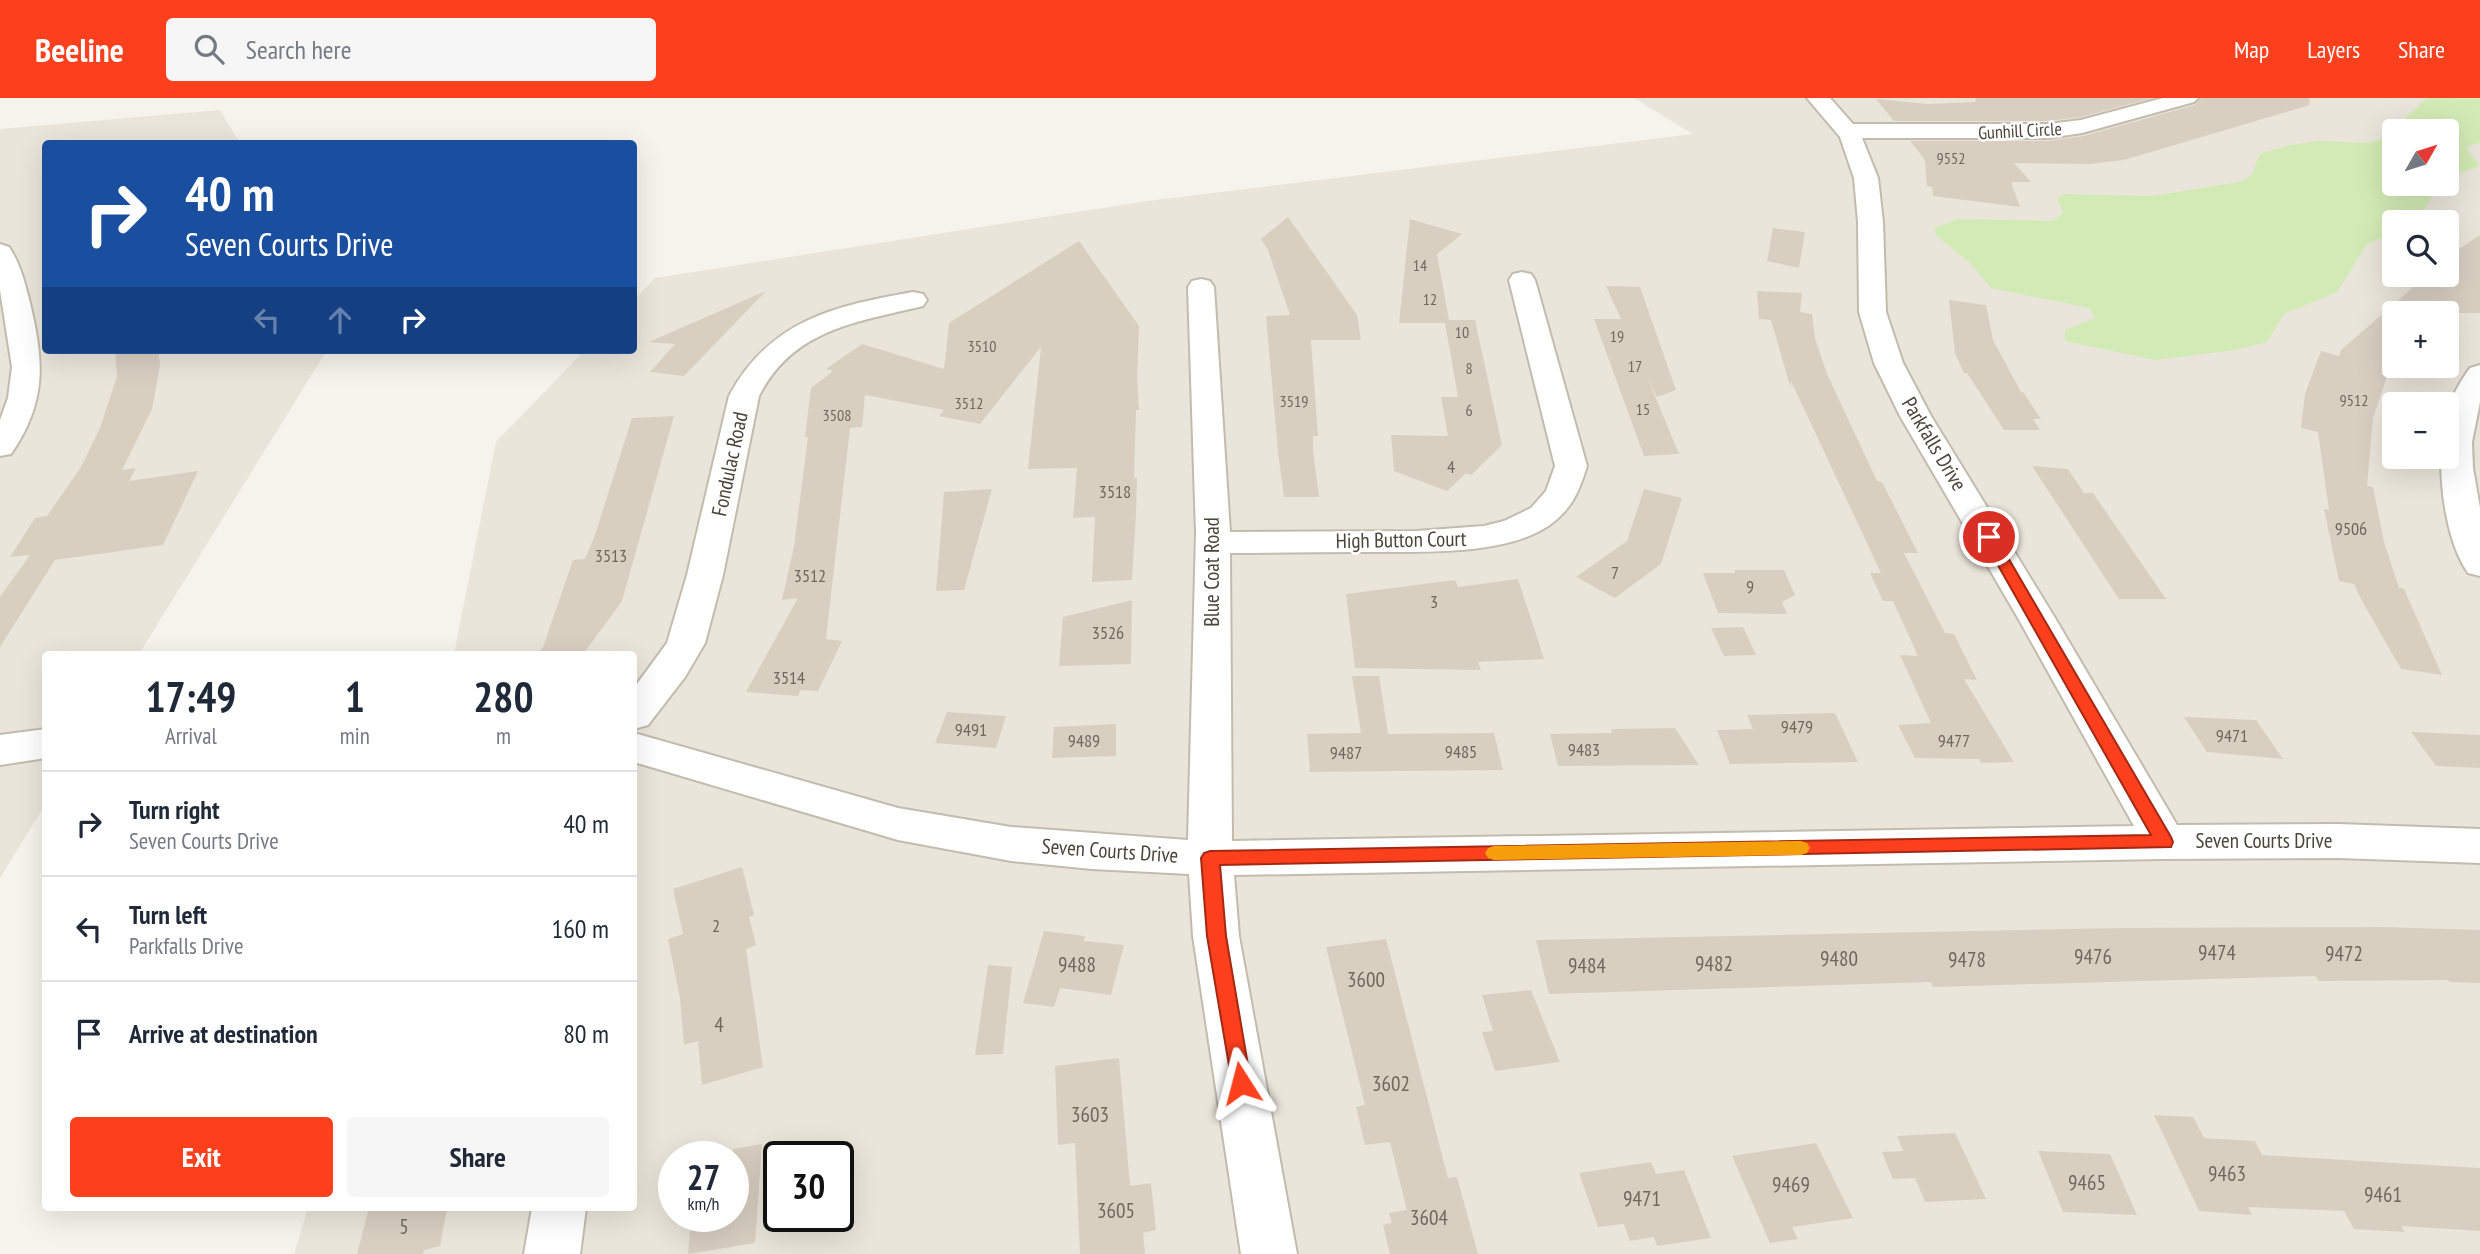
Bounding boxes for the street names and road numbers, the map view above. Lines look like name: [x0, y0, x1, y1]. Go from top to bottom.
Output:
street label: Gunhill Circle: [1978, 117, 2062, 144]
street label: Parkfalls Drive: [1896, 392, 1973, 495]
street label: Fondulac Road: [705, 409, 754, 518]
street label: Blue Coat Road: [1198, 517, 1225, 627]
street label: High Button Court: [1335, 525, 1467, 554]
street label: Seven Courts Drive: [2196, 827, 2332, 854]
street label: Seven Courts Drive: [1041, 832, 1179, 869]

